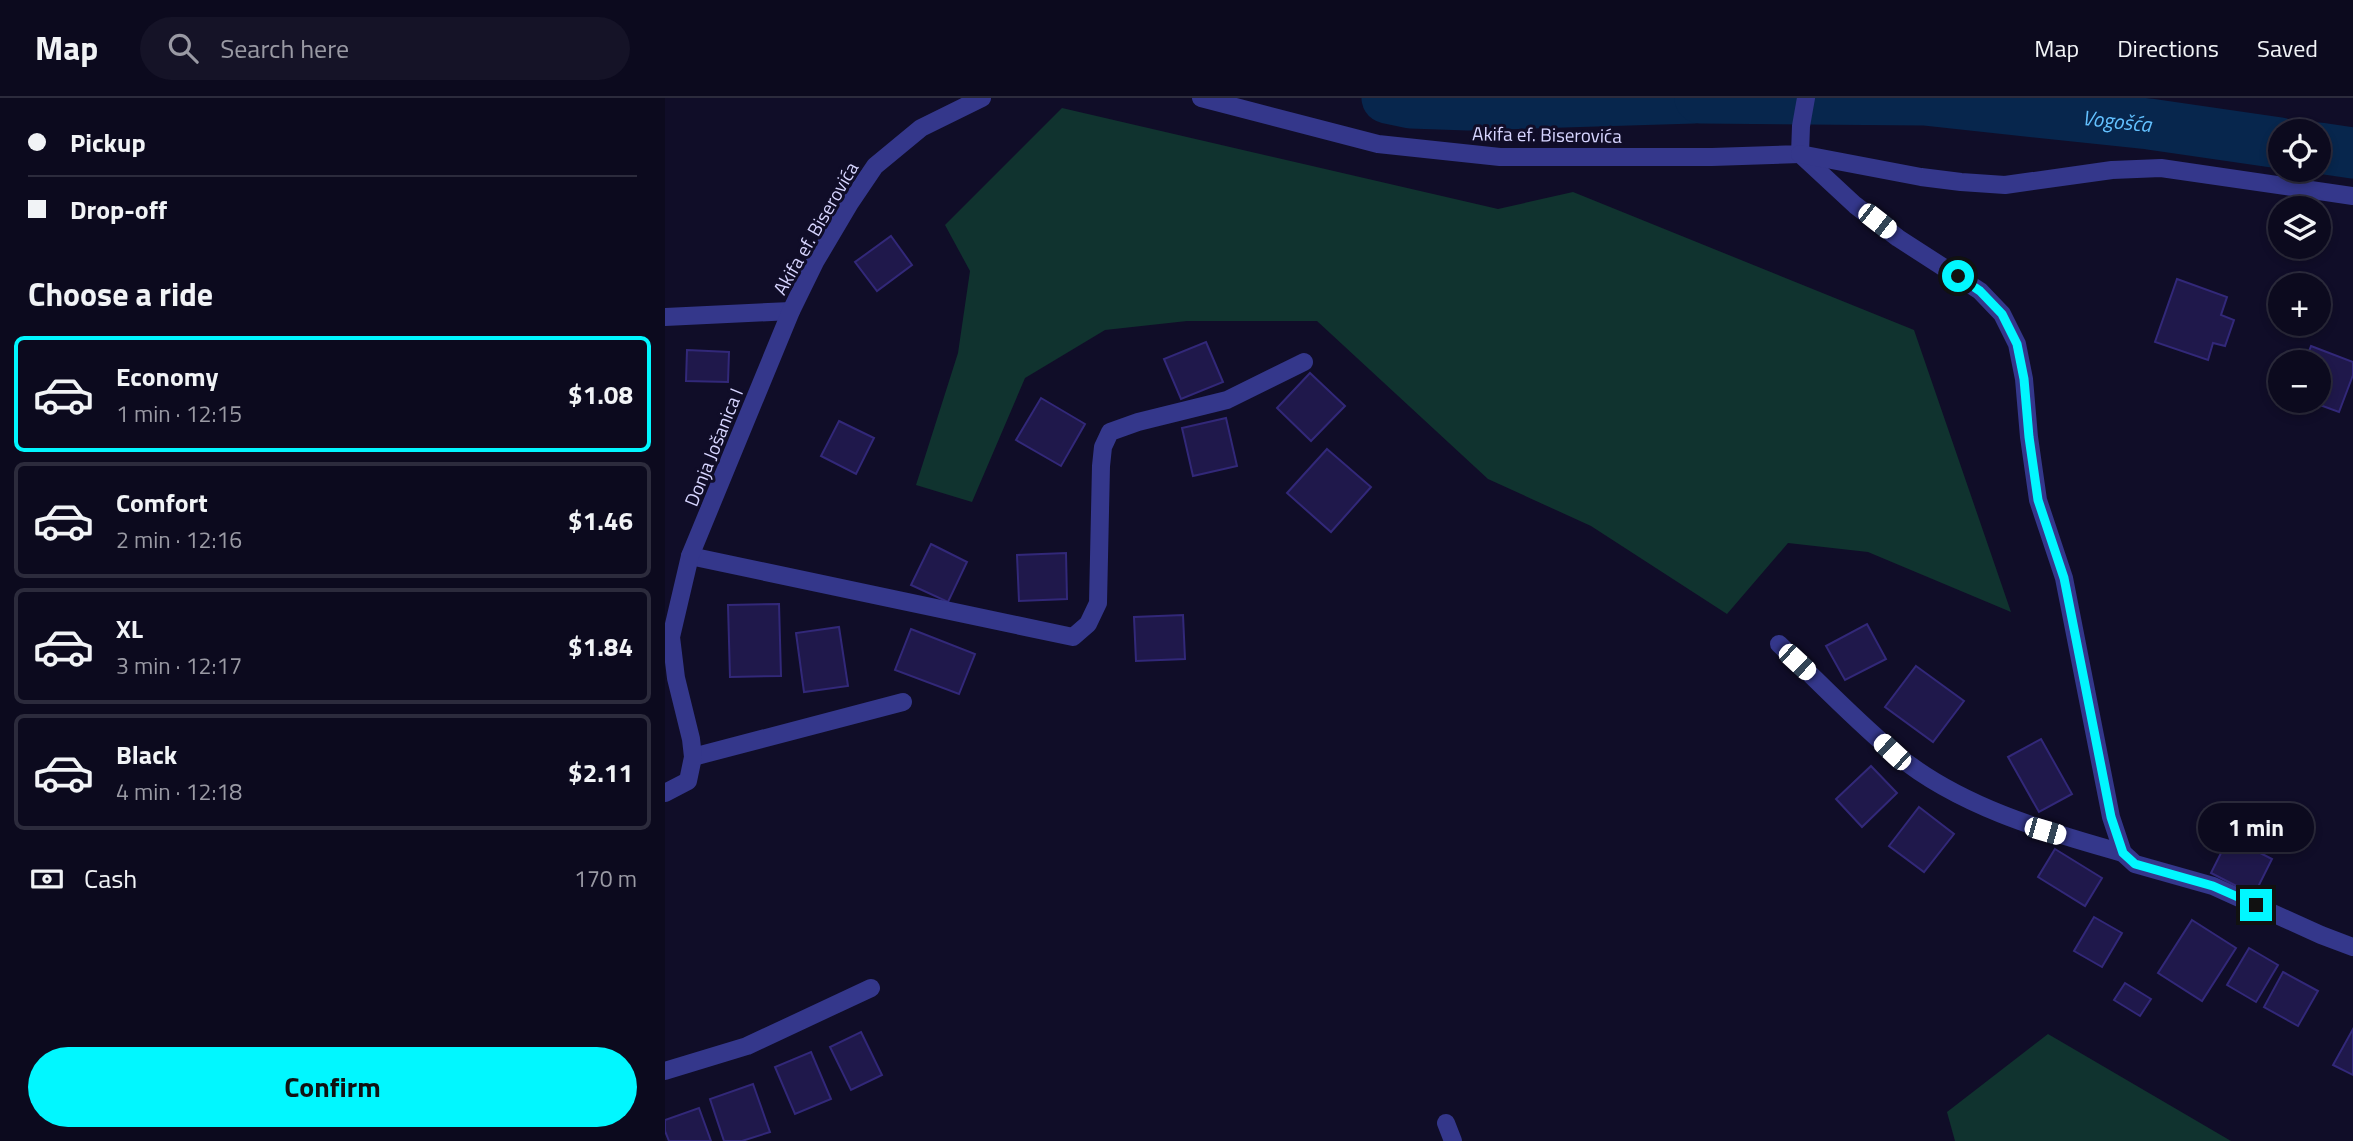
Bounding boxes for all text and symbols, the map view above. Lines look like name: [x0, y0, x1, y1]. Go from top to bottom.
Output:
search box: [140, 17, 630, 80]
text: Map: [35, 23, 98, 73]
icon: search: [164, 29, 202, 67]
text: Search here: [220, 29, 349, 68]
text: Map: [2034, 30, 2079, 66]
text: Directions: [2117, 30, 2219, 66]
text: Saved: [2257, 30, 2318, 66]
water label: Vogošća: [2081, 101, 2155, 140]
street label: Akifa ef. Biserovića: [1472, 118, 1623, 150]
map controls: [2268, 119, 2331, 413]
button: locate: [2268, 119, 2331, 182]
text: Pickup: [70, 123, 146, 162]
street label: Akifa ef. Biserovića: [765, 156, 865, 300]
text: Drop-off: [70, 190, 167, 229]
button: layers: [2268, 196, 2331, 259]
car: [1854, 200, 1901, 242]
route start: [1942, 260, 1974, 292]
text: Choose a ride: [28, 270, 213, 318]
button: +: [2268, 273, 2331, 336]
button: −: [2268, 350, 2331, 413]
text: Economy: [116, 357, 218, 396]
icon: car: [32, 363, 95, 426]
text: $1.08: [568, 375, 633, 414]
street label: Donja Jošanica I: [676, 384, 750, 510]
text: 1 min · 12:15: [116, 396, 242, 431]
text: Comfort: [116, 483, 208, 522]
icon: car: [32, 489, 95, 552]
text: $1.46: [568, 501, 633, 540]
text: 2 min · 12:16: [116, 522, 242, 557]
text: XL: [116, 609, 143, 648]
icon: car: [32, 615, 95, 678]
text: $1.84: [568, 627, 633, 666]
car: [1775, 640, 1820, 684]
text: 3 min · 12:17: [116, 648, 242, 683]
car: [1870, 730, 1915, 774]
text: Black: [116, 735, 177, 774]
icon: car: [32, 741, 95, 804]
text: $2.11: [568, 753, 633, 792]
text: 4 min · 12:18: [116, 774, 242, 809]
callout: 1 min: [2198, 804, 2314, 852]
text: 1 min: [2228, 810, 2284, 845]
car: [2022, 815, 2069, 847]
text: Cash: [84, 859, 137, 898]
icon: cash: [28, 860, 66, 898]
text: 170 m: [574, 861, 637, 896]
route end: [2240, 889, 2272, 921]
button: Confirm: [28, 1047, 637, 1127]

